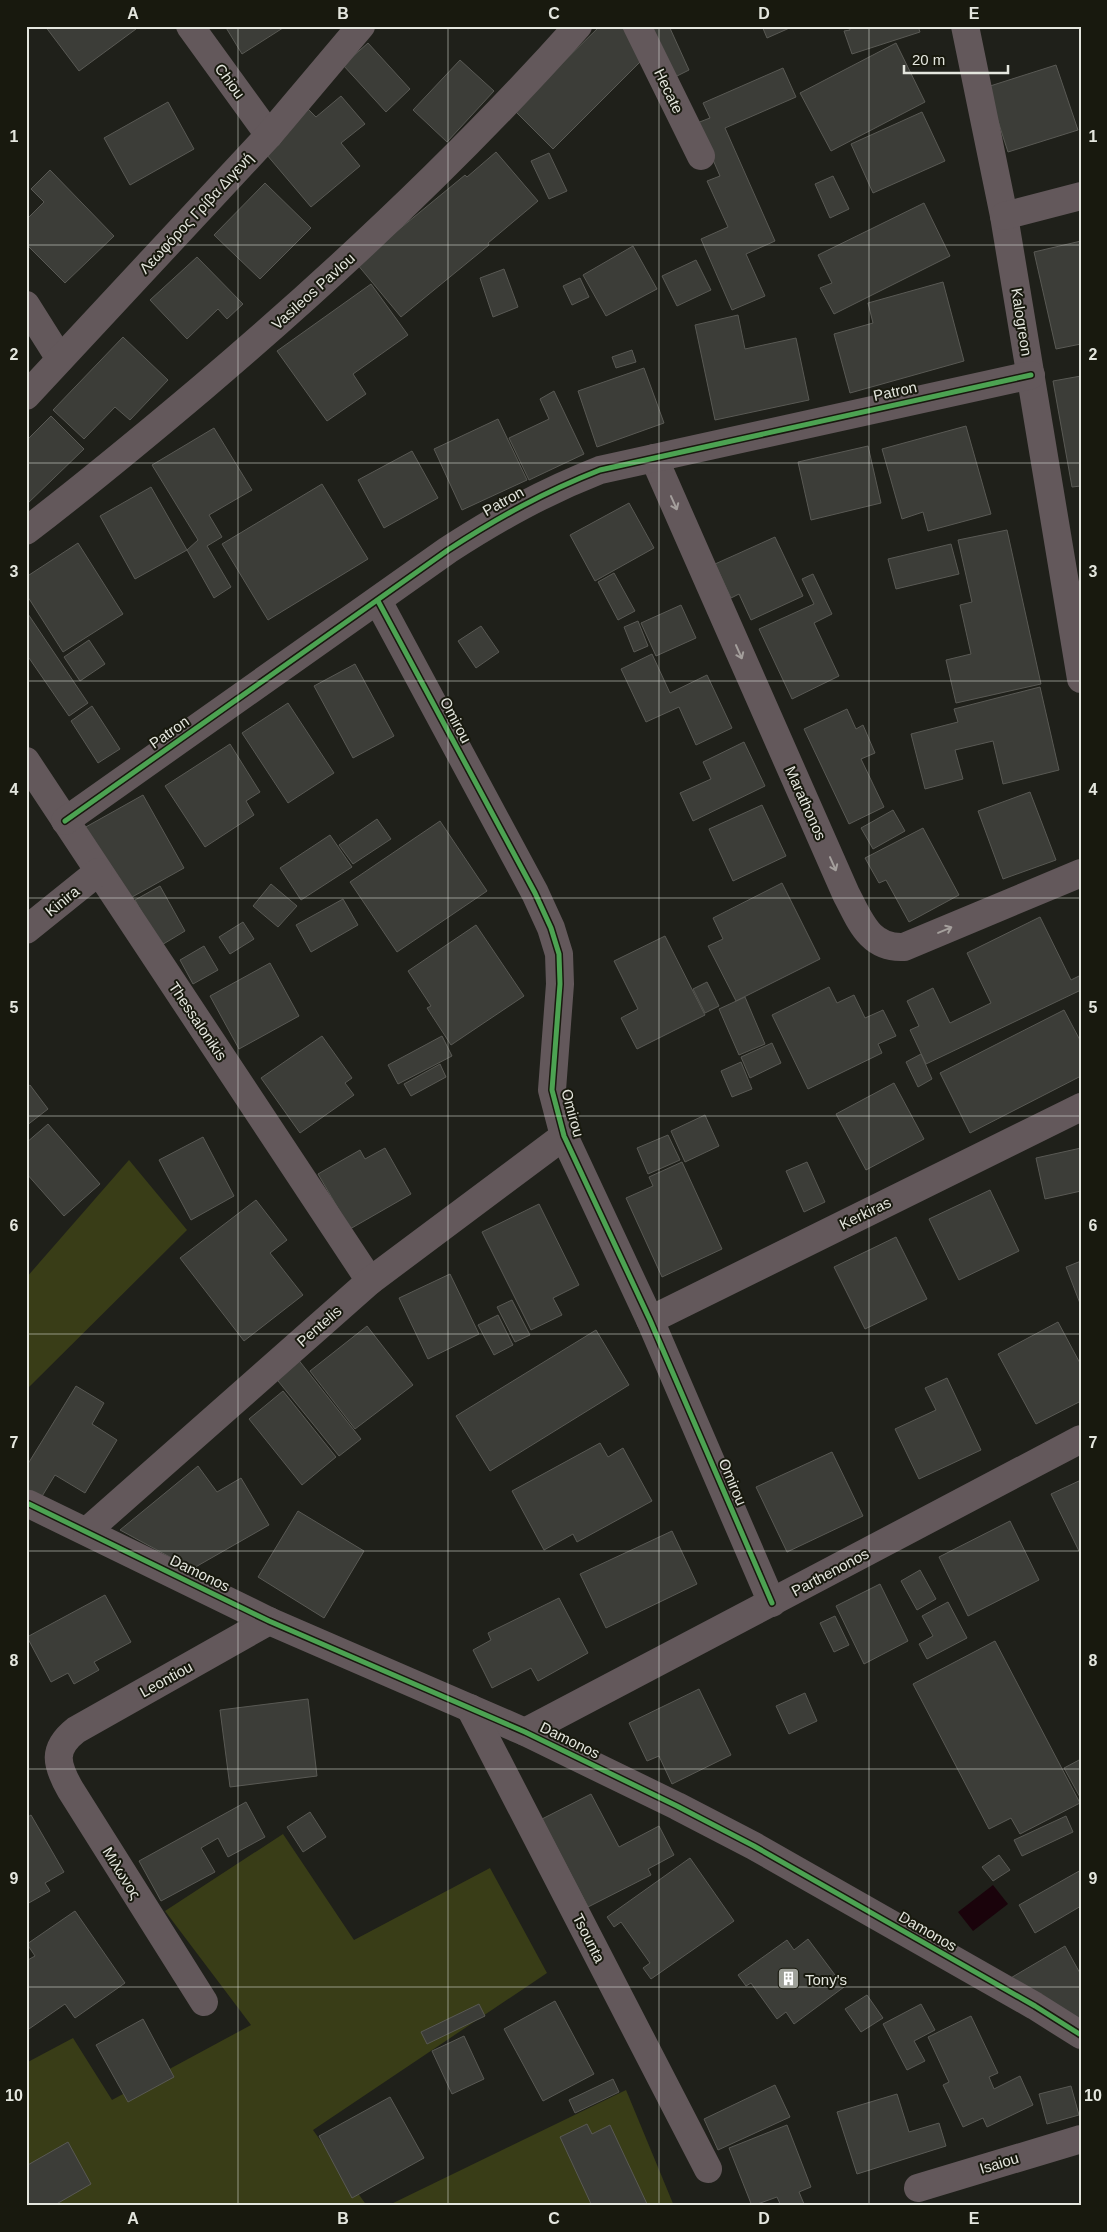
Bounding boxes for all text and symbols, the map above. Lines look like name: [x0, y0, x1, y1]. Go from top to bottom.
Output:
text: A: [127, 5, 139, 22]
text: B: [337, 5, 349, 22]
text: C: [548, 5, 560, 22]
text: D: [758, 5, 770, 22]
text: E: [969, 5, 980, 22]
scale bar: [904, 42, 1008, 74]
text: 20 m: [912, 51, 945, 68]
street label: Chiou: [212, 60, 248, 102]
street label: Hecate: [651, 66, 687, 116]
text: 1: [10, 128, 19, 145]
text: 1: [1089, 128, 1098, 145]
street label: Λεωφόρος Γρίβα Διγενή: [136, 149, 256, 277]
street label: Vasileos Pavlou: [268, 249, 358, 333]
street label: Kalogreon: [1008, 287, 1036, 357]
text: 2: [10, 346, 19, 363]
text: 2: [1089, 346, 1098, 363]
street label: Patron: [872, 378, 918, 404]
street label: Patron: [480, 483, 526, 519]
one-way arrow: [669, 495, 679, 510]
text: 3: [10, 563, 19, 580]
text: 3: [1089, 563, 1098, 580]
one-way arrow: [735, 644, 745, 659]
street label: Omirou: [437, 694, 475, 746]
street label: Patron: [146, 712, 192, 752]
street label: Marathonos: [782, 763, 830, 843]
text: 4: [10, 781, 19, 798]
text: 4: [1089, 781, 1098, 798]
one-way arrow: [829, 856, 839, 871]
street label: Kinira: [42, 882, 83, 920]
one-way arrow: [937, 925, 952, 935]
street label: Thessalonikis: [166, 979, 230, 1063]
text: 5: [10, 999, 19, 1016]
text: 5: [1089, 999, 1098, 1016]
street label: Omirou: [558, 1087, 588, 1139]
street label: Kerkiras: [837, 1193, 893, 1233]
text: 6: [10, 1217, 19, 1234]
text: 6: [1089, 1217, 1098, 1234]
street label: Pentelis: [293, 1302, 345, 1350]
text: 7: [10, 1434, 19, 1451]
text: 7: [1089, 1434, 1098, 1451]
street label: Omirou: [716, 1456, 750, 1508]
street label: Parthenonos: [788, 1545, 872, 1599]
street label: Damonos: [167, 1551, 233, 1595]
text: 8: [10, 1652, 19, 1669]
text: 8: [1089, 1652, 1098, 1669]
street label: Leontiou: [137, 1658, 195, 1700]
street label: Damonos: [537, 1718, 603, 1762]
street label: Μιλωνος: [99, 1844, 145, 1902]
text: 9: [10, 1870, 19, 1887]
text: 9: [1089, 1870, 1098, 1887]
street label: Damonos: [896, 1908, 960, 1954]
street label: Tsounta: [569, 1911, 609, 1966]
building icon: Tony's: [777, 1967, 801, 1991]
place label: Tony's: [805, 1971, 847, 1988]
text: 10: [5, 2087, 23, 2104]
text: 10: [1084, 2087, 1102, 2104]
street label: Isaiou: [977, 2149, 1021, 2177]
text: A: [127, 2210, 139, 2227]
text: B: [337, 2210, 349, 2227]
text: C: [548, 2210, 560, 2227]
text: D: [758, 2210, 770, 2227]
text: E: [969, 2210, 980, 2227]

